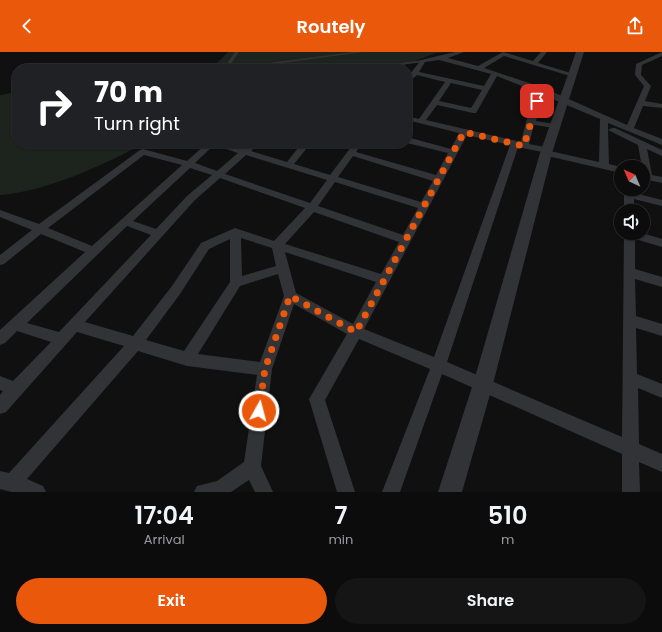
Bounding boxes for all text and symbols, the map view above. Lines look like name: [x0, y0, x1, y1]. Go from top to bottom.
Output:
text: Routely: [297, 14, 365, 39]
icon: back: [16, 15, 38, 37]
icon: share: [624, 15, 646, 37]
text: 70 m: [94, 73, 163, 112]
icon: right: [28, 80, 80, 132]
pin: [520, 84, 554, 118]
icon: arrive: [526, 90, 548, 112]
text: Turn right: [94, 111, 180, 136]
north arrow: [614, 160, 650, 196]
map controls: [614, 160, 650, 240]
button: sound: [614, 204, 650, 240]
position arrow: [238, 390, 280, 432]
text: 17:04: [134, 499, 194, 532]
text: 7: [334, 499, 348, 532]
text: 510: [488, 499, 528, 532]
text: Arrival: [144, 530, 185, 549]
text: min: [328, 530, 353, 549]
text: m: [501, 530, 514, 549]
button: Exit: [16, 578, 327, 624]
button: Share: [335, 578, 646, 624]

